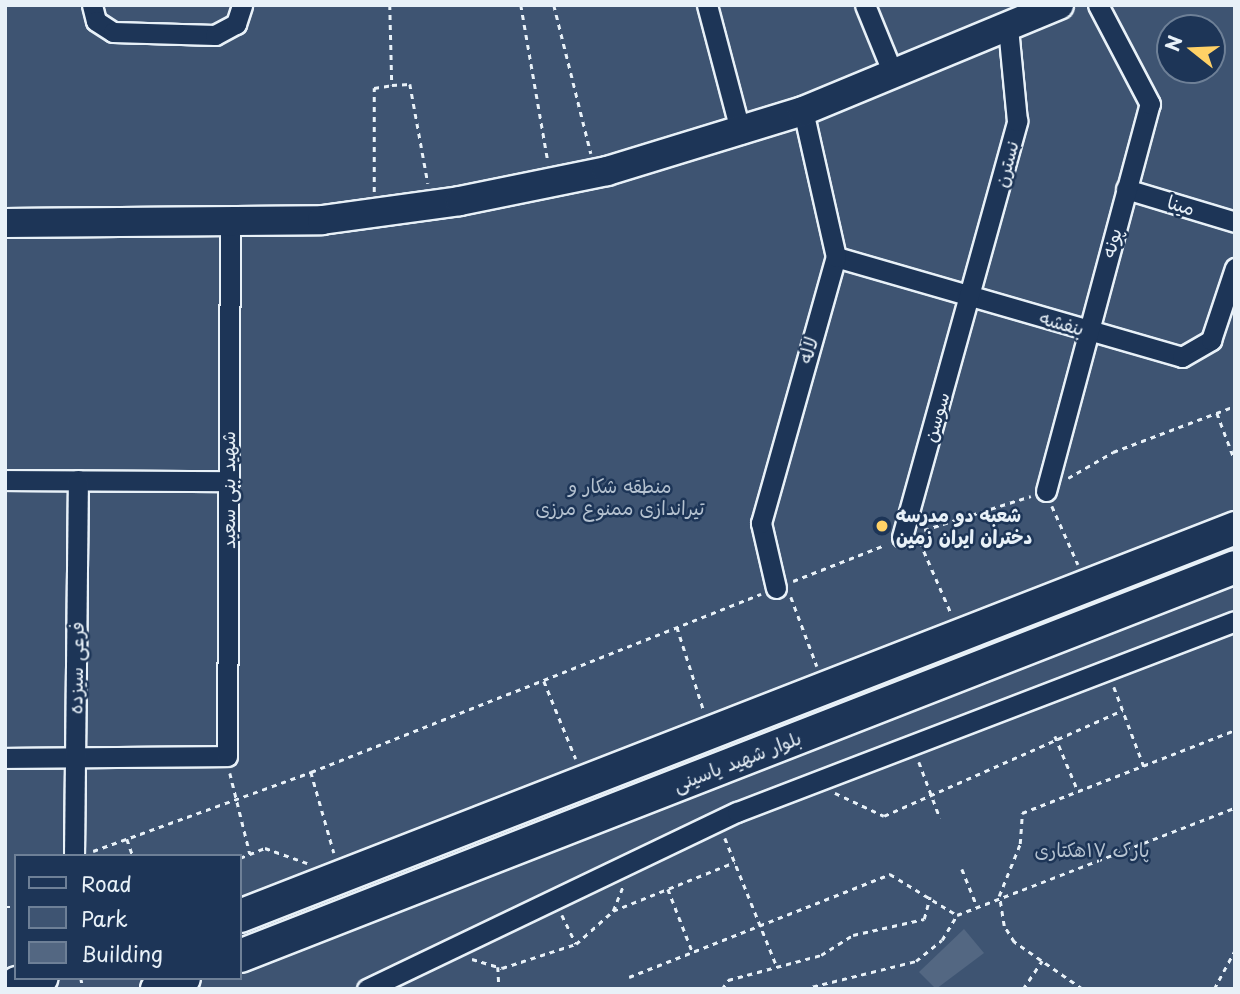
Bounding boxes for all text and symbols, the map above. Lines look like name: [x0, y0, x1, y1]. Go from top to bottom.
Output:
north arrow: [1156, 14, 1226, 84]
text: N: [1157, 32, 1189, 55]
street label: نسترن: [989, 138, 1023, 190]
street label: مینا: [1164, 190, 1198, 220]
street label: پونه: [1096, 225, 1126, 261]
street label: بنفشه: [1037, 306, 1087, 340]
street label: لاله: [793, 334, 823, 366]
street label: سوسن: [918, 389, 954, 445]
street label: شهید بنی سعید: [217, 431, 239, 549]
park label: منطقه شکار و تیراندازی ممنوع مرزی: [535, 475, 705, 519]
place label: شعبه دو مدرسه دختران ایران زمین: [896, 504, 1032, 548]
marker: شعبه دو مدرسه دختران ایران زمین: [874, 518, 890, 534]
street label: فرعی سیزده: [64, 622, 88, 714]
street label: بلوار شهید یاسینی: [670, 726, 804, 796]
park label: پارک ۱۷هکتاری: [1035, 839, 1149, 861]
legend: [14, 854, 242, 980]
text: Road: [81, 867, 132, 899]
text: Park: [81, 902, 128, 934]
text: Building: [81, 937, 163, 969]

